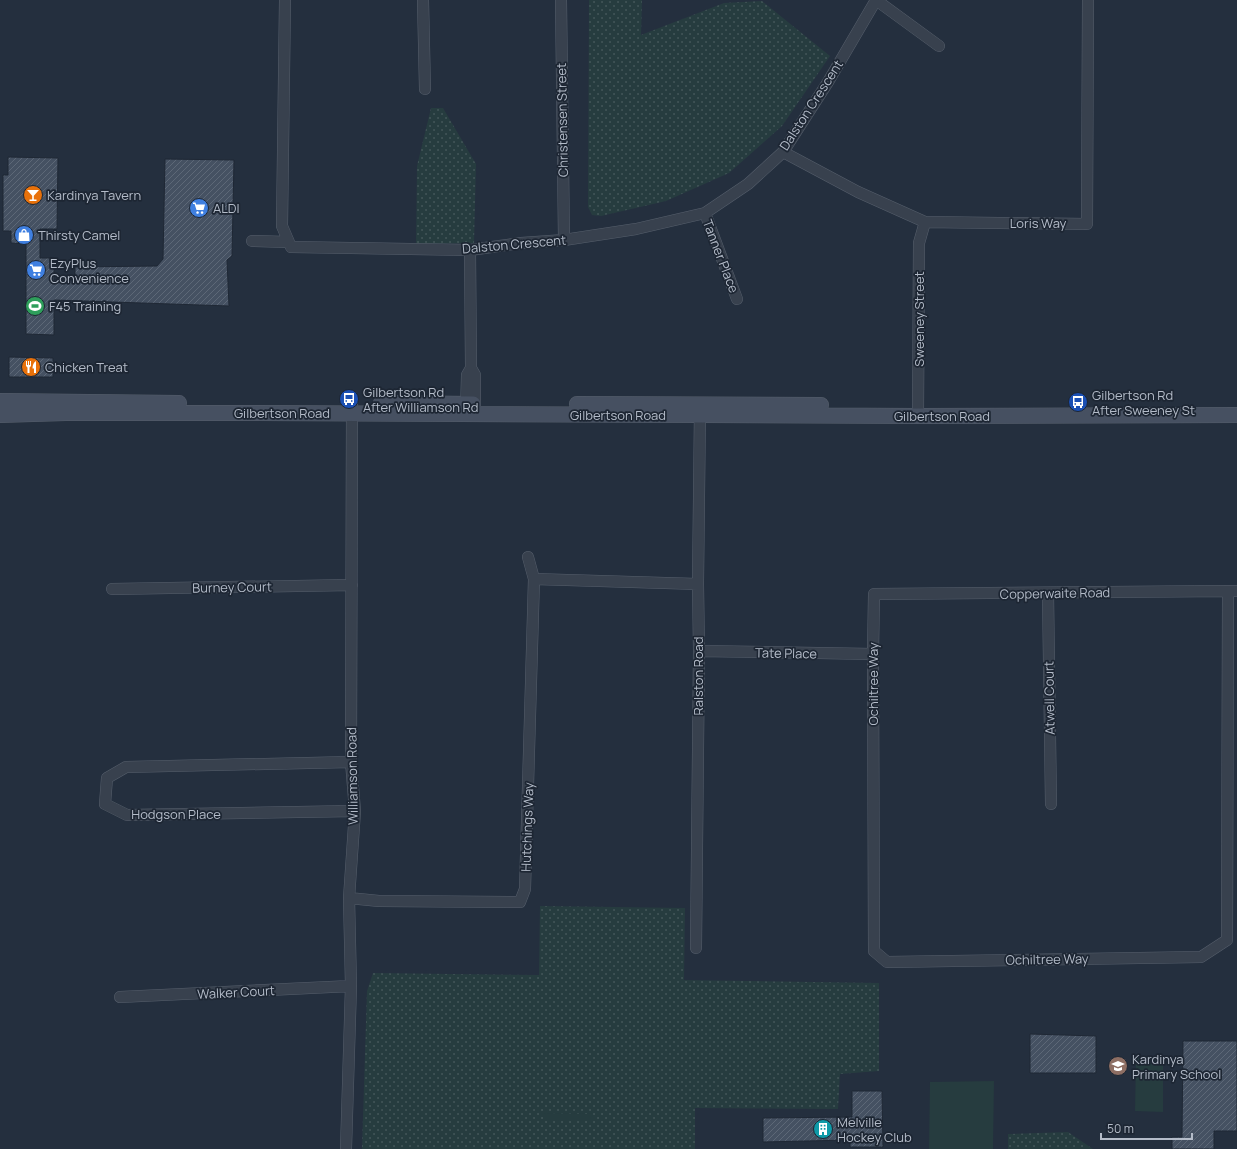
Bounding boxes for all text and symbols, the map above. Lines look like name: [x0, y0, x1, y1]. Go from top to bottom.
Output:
street label: Dalston Crescent: [775, 56, 847, 154]
street label: Christensen Street: [552, 63, 572, 177]
bar icon: Kardinya Tavern: [22, 184, 44, 206]
place label: Kardinya Tavern: [47, 186, 141, 204]
supermarket icon: ALDI: [188, 197, 210, 219]
place label: ALDI: [213, 199, 240, 217]
street label: Loris Way: [1010, 214, 1067, 232]
street label: Tanner Place: [699, 217, 743, 296]
shop icon: Thirsty Camel: [13, 224, 35, 246]
place label: Thirsty Camel: [38, 226, 120, 244]
street label: Dalston Crescent: [461, 230, 567, 258]
place label: EzyPlus Convenience: [50, 254, 129, 287]
supermarket icon: EzyPlus Convenience: [25, 259, 47, 281]
street label: Sweeney Street: [910, 271, 928, 367]
sports icon: F45 Training: [24, 295, 46, 317]
place label: F45 Training: [49, 297, 121, 315]
restaurant icon: Chicken Treat: [20, 356, 42, 378]
place label: Chicken Treat: [45, 358, 128, 376]
place label: Gilbertson Rd After Williamson Rd: [363, 383, 478, 416]
place label: Gilbertson Rd After Sweeney St: [1092, 386, 1195, 419]
bus stop icon: Gilbertson Rd After Williamson Rd: [338, 388, 360, 410]
bus stop icon: Gilbertson Rd After Sweeney St: [1067, 391, 1089, 413]
street label: Gilbertson Road: [234, 404, 330, 422]
street label: Gilbertson Road: [570, 406, 666, 424]
street label: Gilbertson Road: [894, 407, 990, 425]
street label: Burney Court: [192, 577, 272, 597]
street label: Copperwaite Road: [1000, 583, 1110, 603]
street label: Ralston Road: [689, 636, 707, 716]
street label: Ochiltree Way: [864, 642, 882, 726]
street label: Tate Place: [755, 643, 818, 663]
street label: Atwell Court: [1039, 661, 1059, 735]
street label: Williamson Road: [342, 727, 362, 825]
street label: Hutchings Way: [516, 782, 538, 872]
street label: Hodgson Place: [131, 805, 221, 823]
street label: Ochiltree Way: [1005, 949, 1089, 969]
street label: Walker Court: [197, 981, 275, 1003]
place label: Kardinya Primary School: [1132, 1050, 1221, 1083]
school or university icon: Kardinya Primary School: [1107, 1055, 1129, 1077]
place label: Melville Hockey Club: [837, 1113, 912, 1146]
scale bar: [1101, 1115, 1192, 1141]
building icon: Melville Hockey Club: [812, 1118, 834, 1140]
text: 50 m: [1107, 1120, 1134, 1137]

